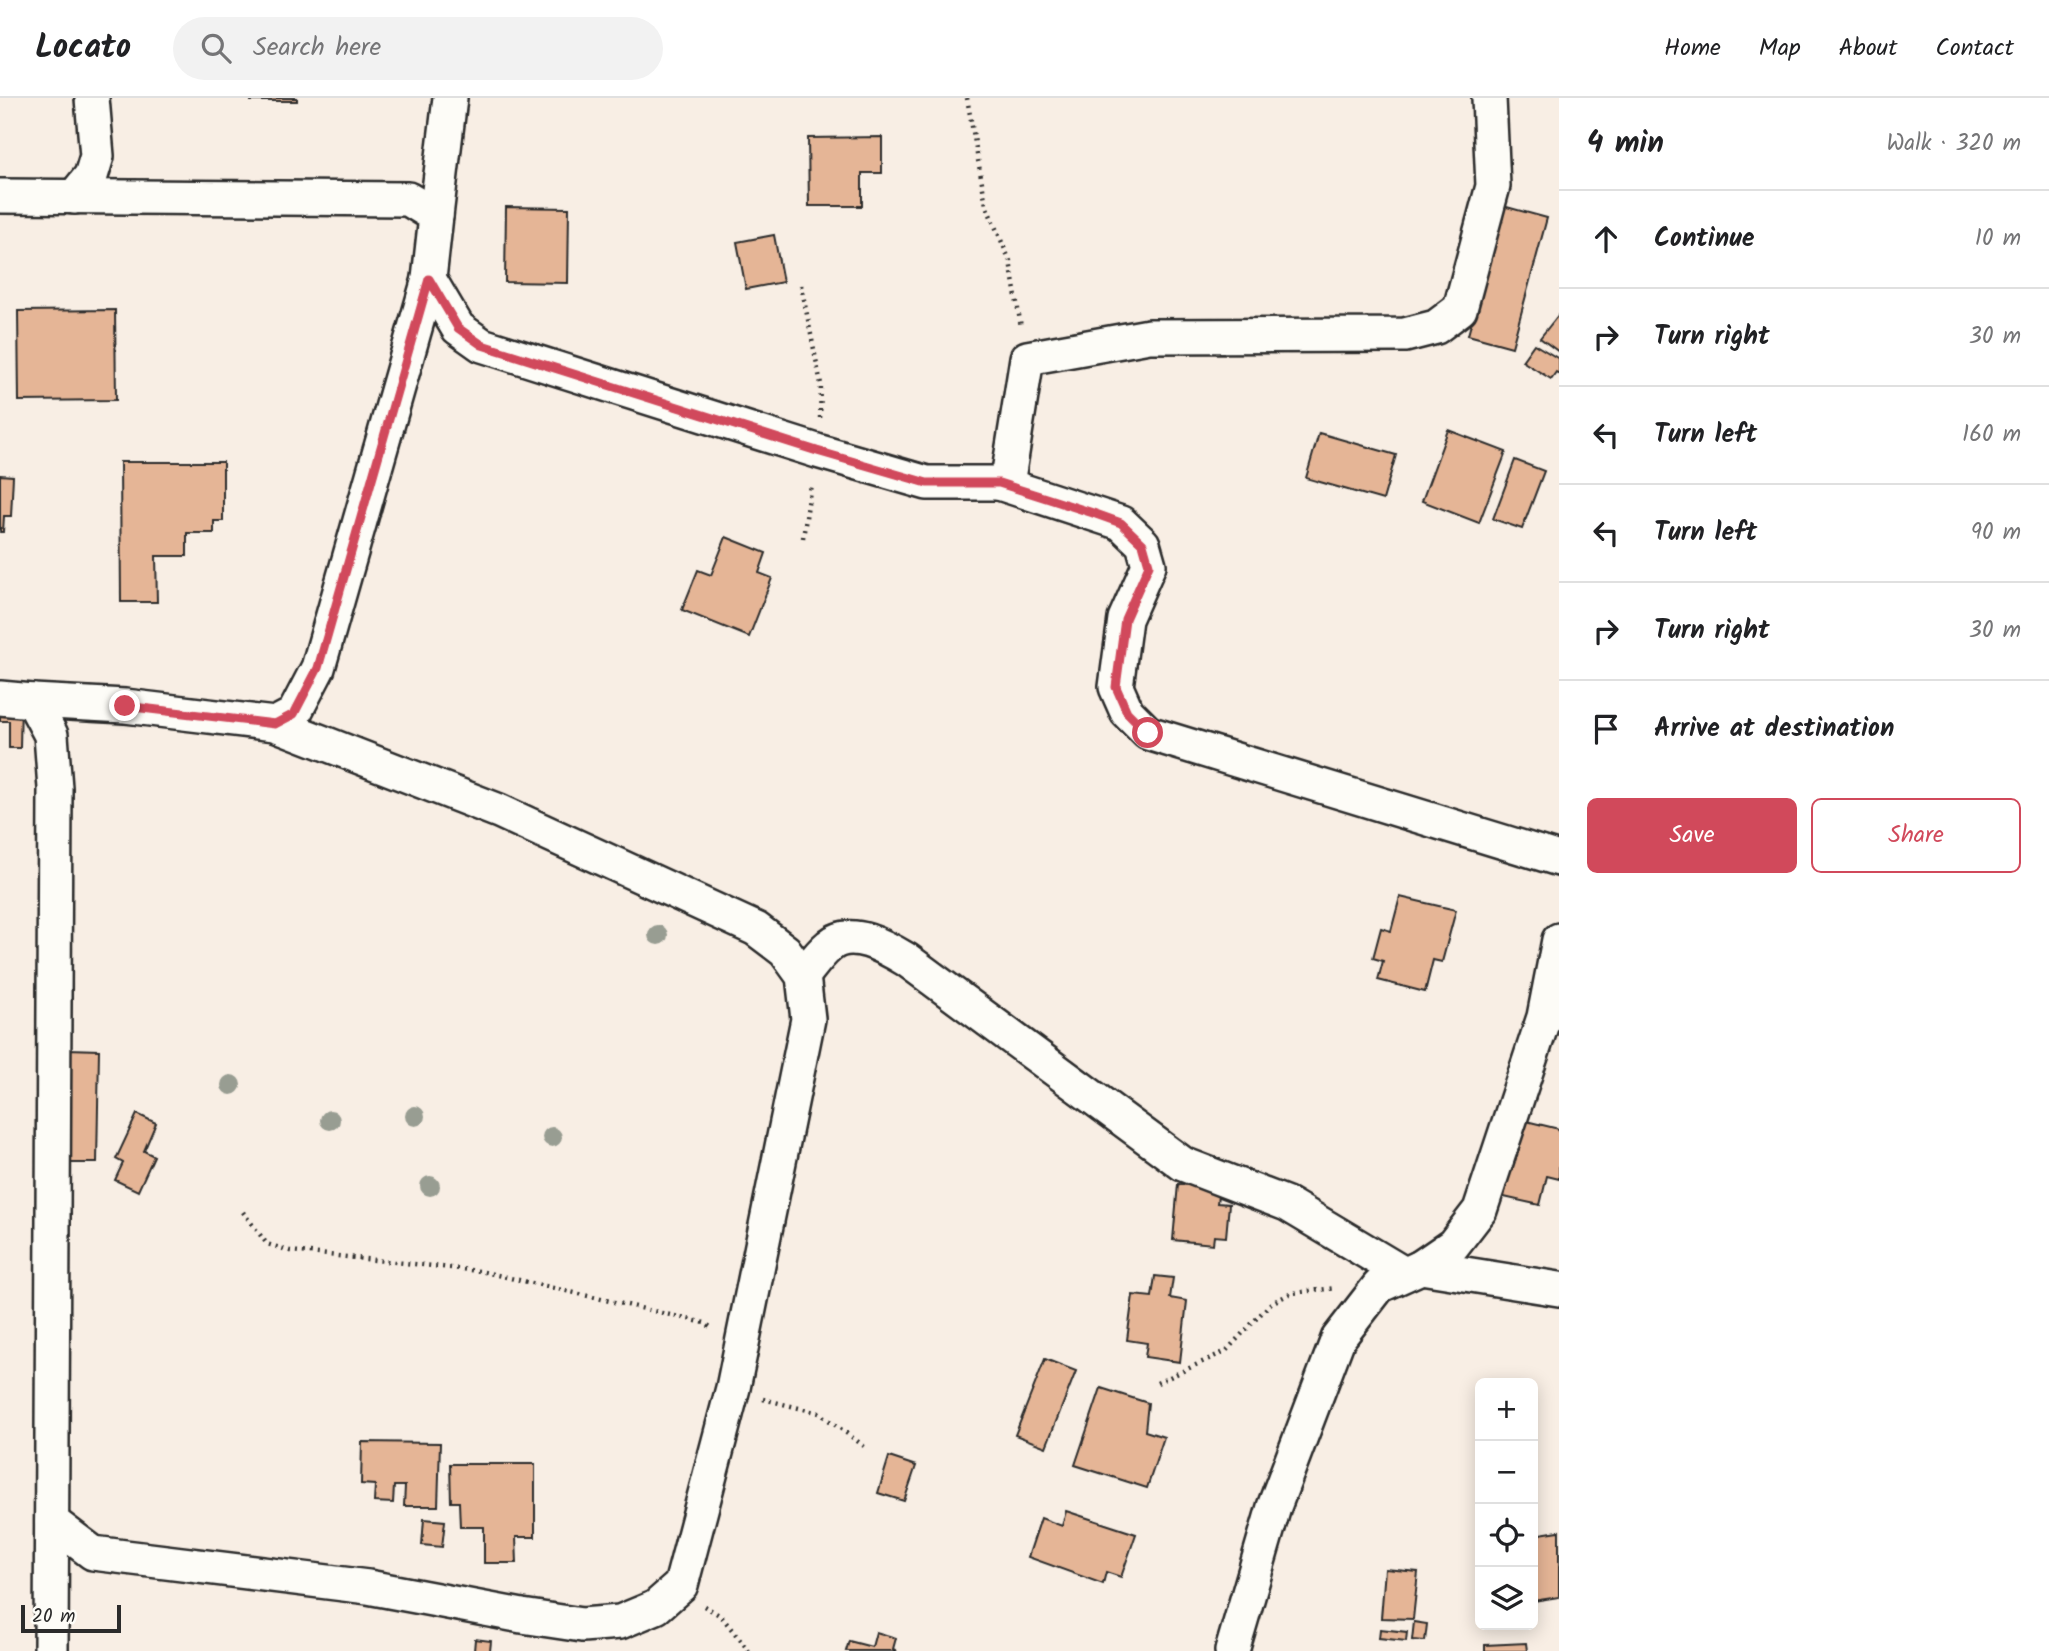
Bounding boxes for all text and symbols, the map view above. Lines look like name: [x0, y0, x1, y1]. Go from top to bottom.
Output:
search box: [173, 17, 663, 80]
text: Locato: [35, 22, 131, 75]
text: Search here: [253, 27, 381, 69]
icon: search: [197, 29, 235, 67]
text: Home: [1664, 29, 1721, 68]
text: Map: [1759, 29, 1801, 68]
text: About: [1839, 29, 1897, 68]
text: Contact: [1935, 29, 2014, 68]
text: 4 min: [1587, 120, 1664, 168]
text: Walk · 320 m: [1886, 126, 2021, 162]
text: Continue: [1654, 218, 1755, 260]
icon: ahead: [1587, 220, 1625, 258]
text: 10 m: [1975, 221, 2021, 257]
text: Turn right: [1654, 316, 1770, 358]
icon: right: [1587, 318, 1625, 356]
text: 30 m: [1969, 319, 2021, 355]
text: Turn left: [1654, 414, 1757, 456]
icon: left: [1587, 416, 1625, 454]
text: 160 m: [1962, 417, 2021, 453]
text: Turn left: [1654, 512, 1757, 554]
icon: left: [1587, 514, 1625, 552]
text: 90 m: [1971, 515, 2021, 551]
text: Turn right: [1654, 610, 1770, 652]
icon: right: [1587, 612, 1625, 650]
text: 30 m: [1969, 613, 2021, 649]
route end: [109, 690, 140, 721]
text: Arrive at destination: [1654, 708, 1894, 750]
icon: arrive: [1587, 710, 1625, 748]
route start: [1132, 717, 1163, 748]
button: Save: [1587, 798, 1797, 873]
button: Share: [1811, 798, 2021, 873]
map controls: [1475, 1378, 1538, 1630]
button: +: [1475, 1378, 1538, 1441]
button: −: [1475, 1441, 1538, 1504]
button: locate: [1475, 1504, 1538, 1567]
button: layers: [1475, 1567, 1538, 1630]
scale bar: [21, 1602, 121, 1634]
text: 20 m: [32, 1602, 75, 1632]

